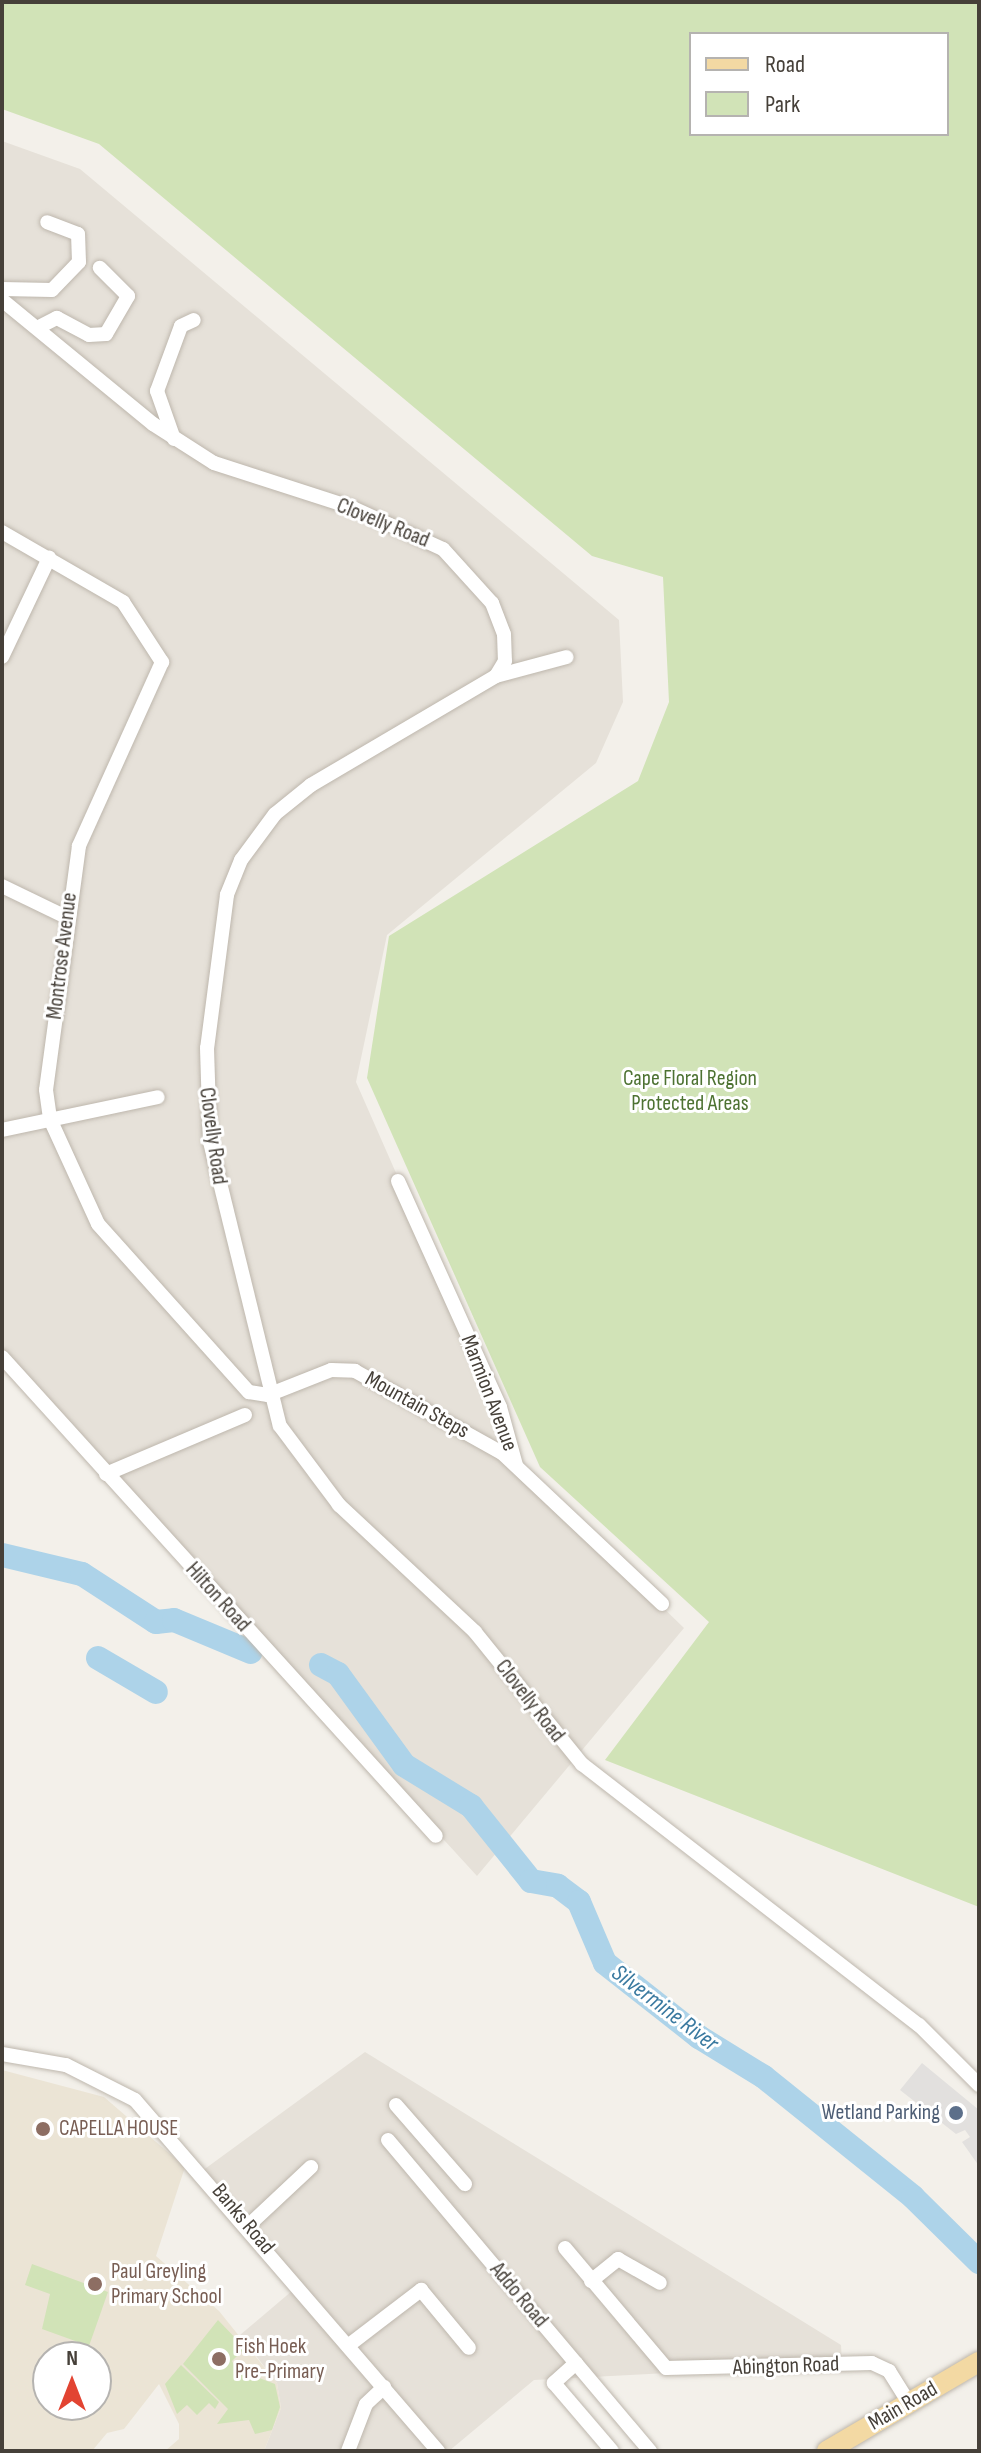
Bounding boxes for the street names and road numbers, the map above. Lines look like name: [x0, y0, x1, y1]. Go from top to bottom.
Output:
street label: Clovelly Road: [333, 492, 433, 554]
street label: Montrose Avenue: [41, 891, 83, 1021]
street label: Clovelly Road: [193, 1086, 233, 1186]
street label: Marmion Avenue: [455, 1331, 523, 1455]
street label: Mountain Steps: [360, 1366, 474, 1444]
street label: Hilton Road: [180, 1557, 256, 1637]
street label: Clovelly Road: [490, 1654, 570, 1748]
street label: Banks Road: [206, 2178, 280, 2260]
street label: Addo Road: [484, 2257, 554, 2333]
street label: Abington Road: [732, 2351, 840, 2381]
street label: Main Road: [864, 2376, 942, 2436]

